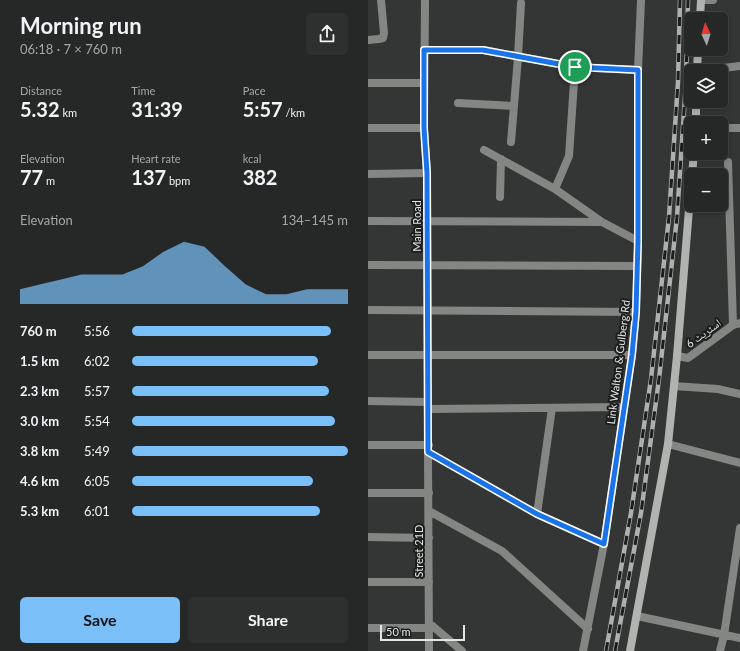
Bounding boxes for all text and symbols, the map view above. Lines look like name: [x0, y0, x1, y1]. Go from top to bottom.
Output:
text: Morning run: [20, 12, 142, 39]
north arrow: [684, 12, 728, 56]
map controls: [684, 12, 728, 212]
button: share: [306, 13, 348, 55]
text: 06:18 · 7 × 760 m: [20, 41, 122, 57]
pin: [558, 50, 592, 84]
icon: arrive: [564, 56, 586, 78]
button: layers: [684, 64, 728, 108]
text: Distance: [20, 84, 62, 97]
text: Time: [131, 84, 155, 97]
text: Pace: [243, 84, 266, 97]
text: 5.32: [20, 97, 60, 121]
text: 31:39: [131, 97, 183, 121]
text: 5:57: [243, 97, 283, 121]
text: km: [60, 106, 77, 119]
text: /km: [283, 106, 305, 119]
button: +: [684, 116, 728, 160]
text: Elevation: [20, 152, 65, 165]
text: Heart rate: [131, 152, 181, 165]
text: kcal: [243, 152, 261, 165]
text: 77: [20, 165, 43, 189]
text: 137: [131, 165, 166, 189]
text: 382: [243, 165, 277, 189]
button: −: [684, 168, 728, 212]
text: m: [43, 174, 55, 187]
text: bpm: [166, 174, 190, 187]
street label: Main Road: [410, 200, 423, 252]
text: Elevation: [20, 212, 73, 228]
text: 134–145 m: [281, 212, 348, 228]
street label: Link Walton & Gulberg Rd: [604, 299, 632, 425]
street label: اسٹریٹ 6: [683, 316, 723, 350]
text: 760 m: [20, 323, 57, 339]
text: 5:56: [84, 323, 110, 339]
text: 1.5 km: [20, 353, 59, 369]
text: 6:02: [84, 353, 110, 369]
text: 2.3 km: [20, 383, 59, 399]
text: 5:57: [84, 383, 110, 399]
text: 3.0 km: [20, 413, 59, 429]
text: 5:54: [84, 413, 110, 429]
text: 3.8 km: [20, 443, 59, 459]
text: 5:49: [84, 443, 110, 459]
text: 4.6 km: [20, 473, 59, 489]
text: 6:05: [84, 473, 110, 489]
text: 5.3 km: [20, 503, 59, 519]
text: 6:01: [84, 503, 110, 519]
street label: Street 21D: [412, 525, 425, 577]
button: Save: [20, 597, 180, 643]
button: Share: [188, 597, 348, 643]
scale bar: [380, 623, 465, 642]
text: 50 m: [386, 625, 411, 638]

